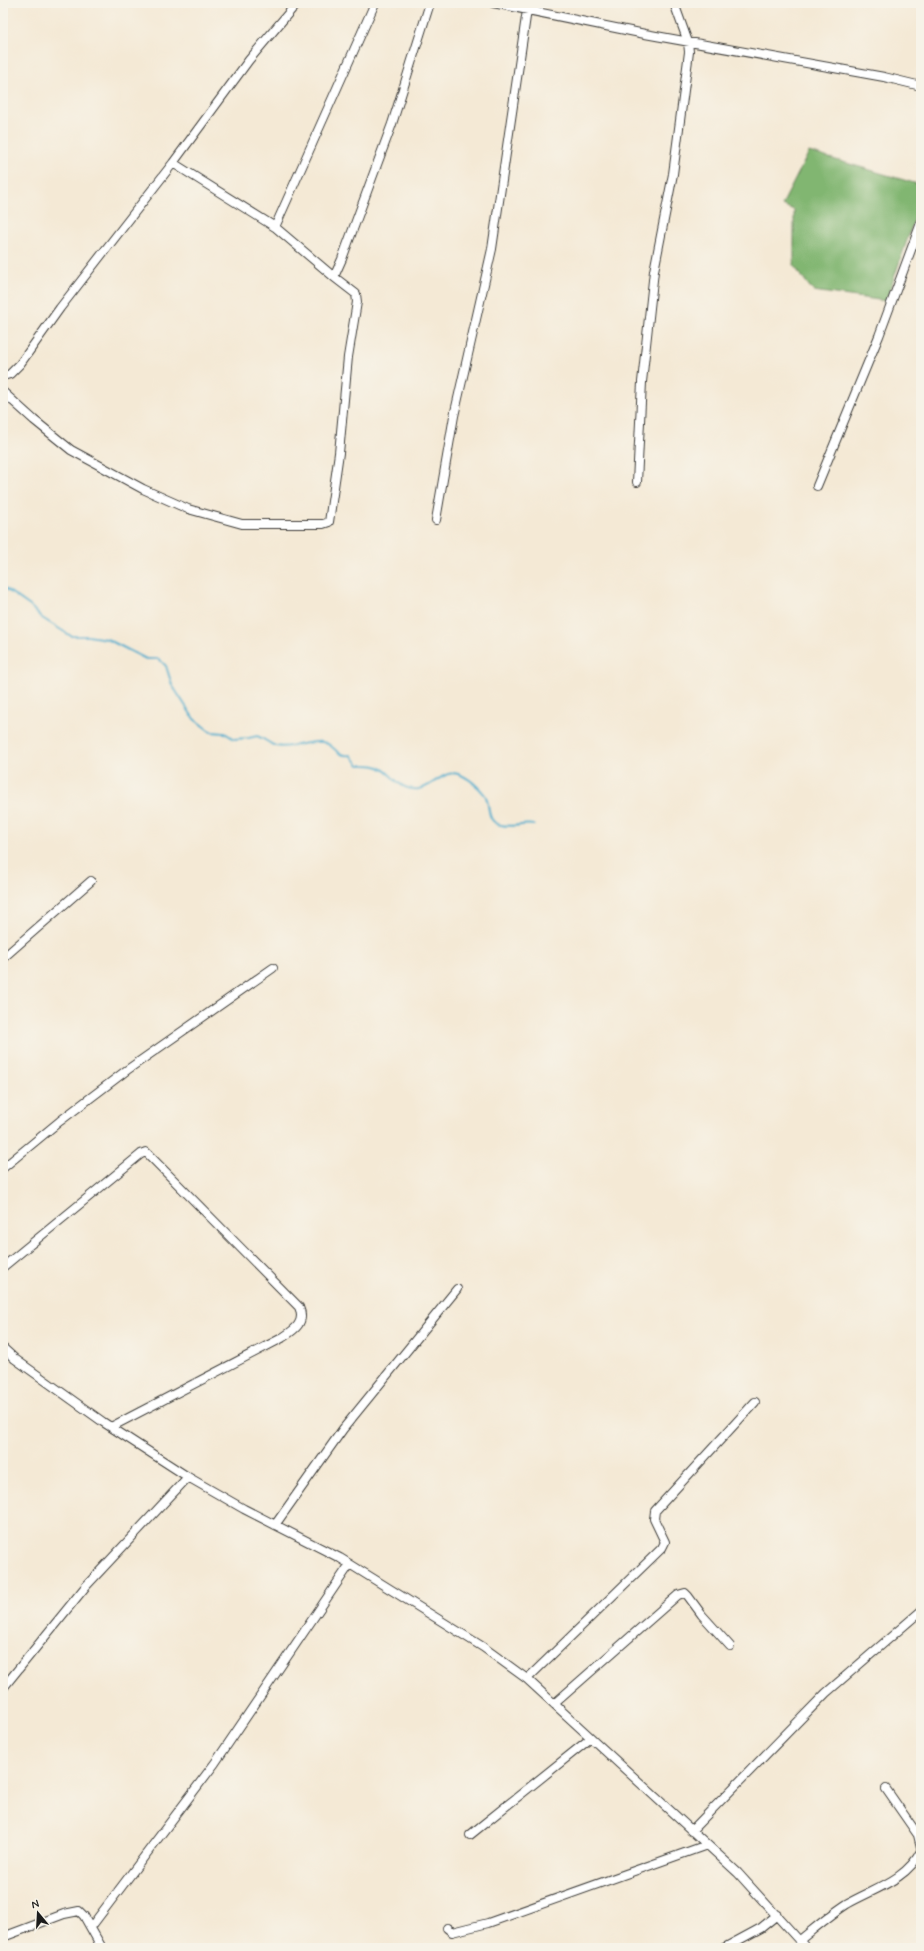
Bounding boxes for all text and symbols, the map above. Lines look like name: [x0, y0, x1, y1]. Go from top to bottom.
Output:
north arrow: [18, 1893, 58, 1933]
text: N: [30, 1897, 41, 1912]

